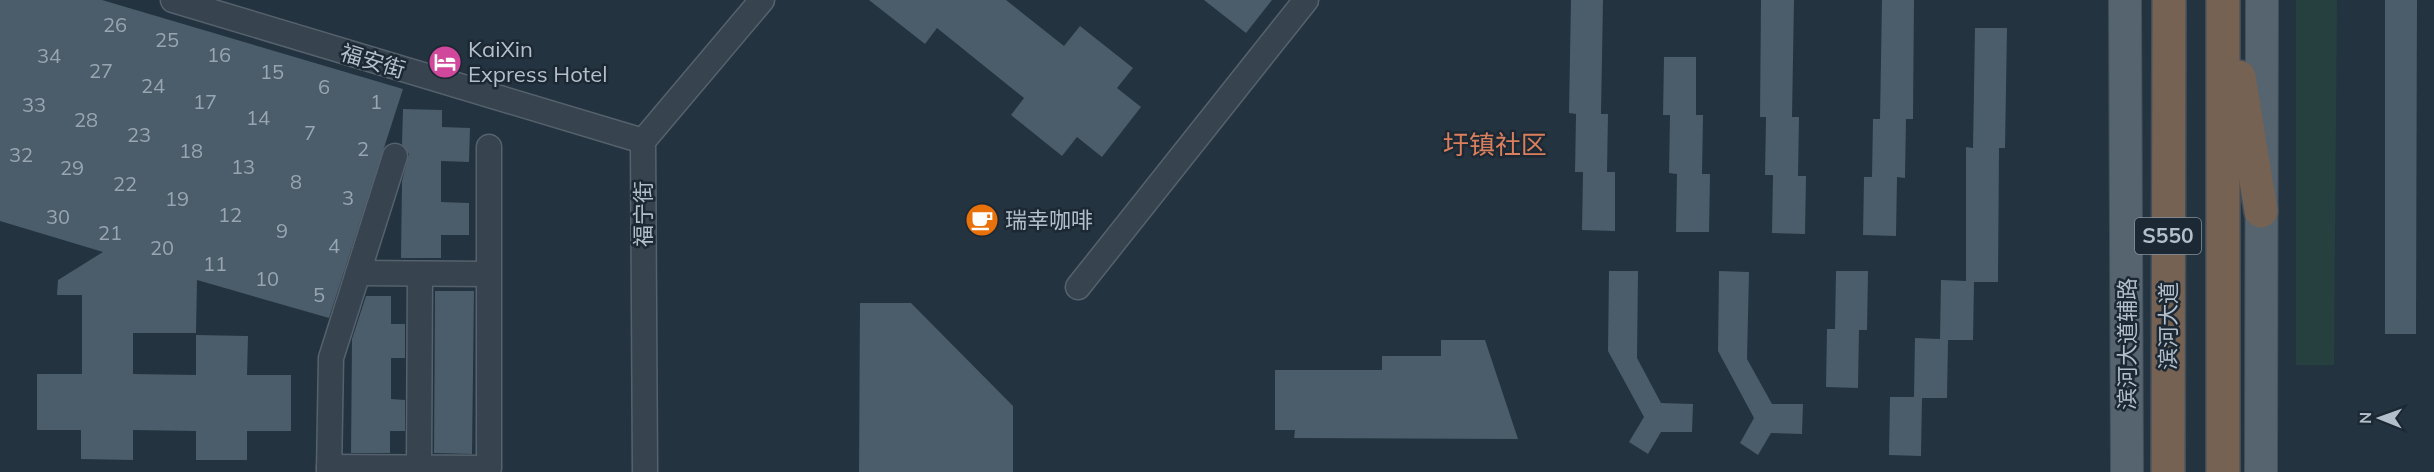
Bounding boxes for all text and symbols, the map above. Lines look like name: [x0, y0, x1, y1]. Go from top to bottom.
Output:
house number: 26: [103, 12, 127, 37]
house number: 25: [155, 27, 179, 52]
place label: KaiXin Express Hotel: [468, 35, 607, 88]
street label: 福安街: [337, 38, 409, 84]
house number: 16: [207, 42, 231, 67]
house number: 34: [37, 43, 61, 68]
hotel icon: KaiXin Express Hotel: [427, 44, 463, 80]
house number: 27: [89, 58, 113, 83]
house number: 15: [260, 59, 284, 84]
house number: 24: [141, 73, 165, 98]
house number: 6: [318, 74, 330, 99]
house number: 17: [193, 89, 217, 114]
house number: 1: [370, 89, 382, 114]
house number: 33: [22, 92, 46, 117]
house number: 14: [246, 105, 270, 130]
house number: 28: [74, 107, 98, 132]
house number: 7: [304, 120, 316, 145]
house number: 23: [127, 122, 151, 147]
district label: 圩镇社区: [1443, 128, 1547, 161]
house number: 2: [357, 136, 369, 161]
house number: 18: [179, 138, 203, 163]
house number: 32: [9, 142, 33, 167]
house number: 13: [231, 154, 255, 179]
house number: 29: [60, 155, 84, 180]
house number: 8: [290, 169, 302, 194]
house number: 22: [113, 171, 137, 196]
street label: 福宁街: [629, 181, 657, 247]
house number: 3: [342, 185, 354, 210]
house number: 19: [165, 186, 189, 211]
house number: 12: [218, 202, 242, 227]
cafe icon: 瑞幸咖啡: [964, 202, 1000, 238]
house number: 30: [46, 204, 70, 229]
place label: 瑞幸咖啡: [1005, 206, 1093, 234]
house number: 9: [276, 218, 288, 243]
road number: S550: [2135, 218, 2201, 254]
house number: 21: [98, 220, 122, 245]
house number: 4: [328, 233, 340, 258]
house number: 20: [150, 235, 174, 260]
house number: 11: [203, 251, 227, 276]
house number: 10: [255, 266, 279, 291]
street label: 滨河大道辅路: [2113, 278, 2141, 410]
house number: 5: [313, 282, 325, 307]
street label: 滨河大道: [2154, 282, 2182, 370]
north arrow: [2350, 388, 2410, 448]
text: N: [2355, 412, 2375, 424]

